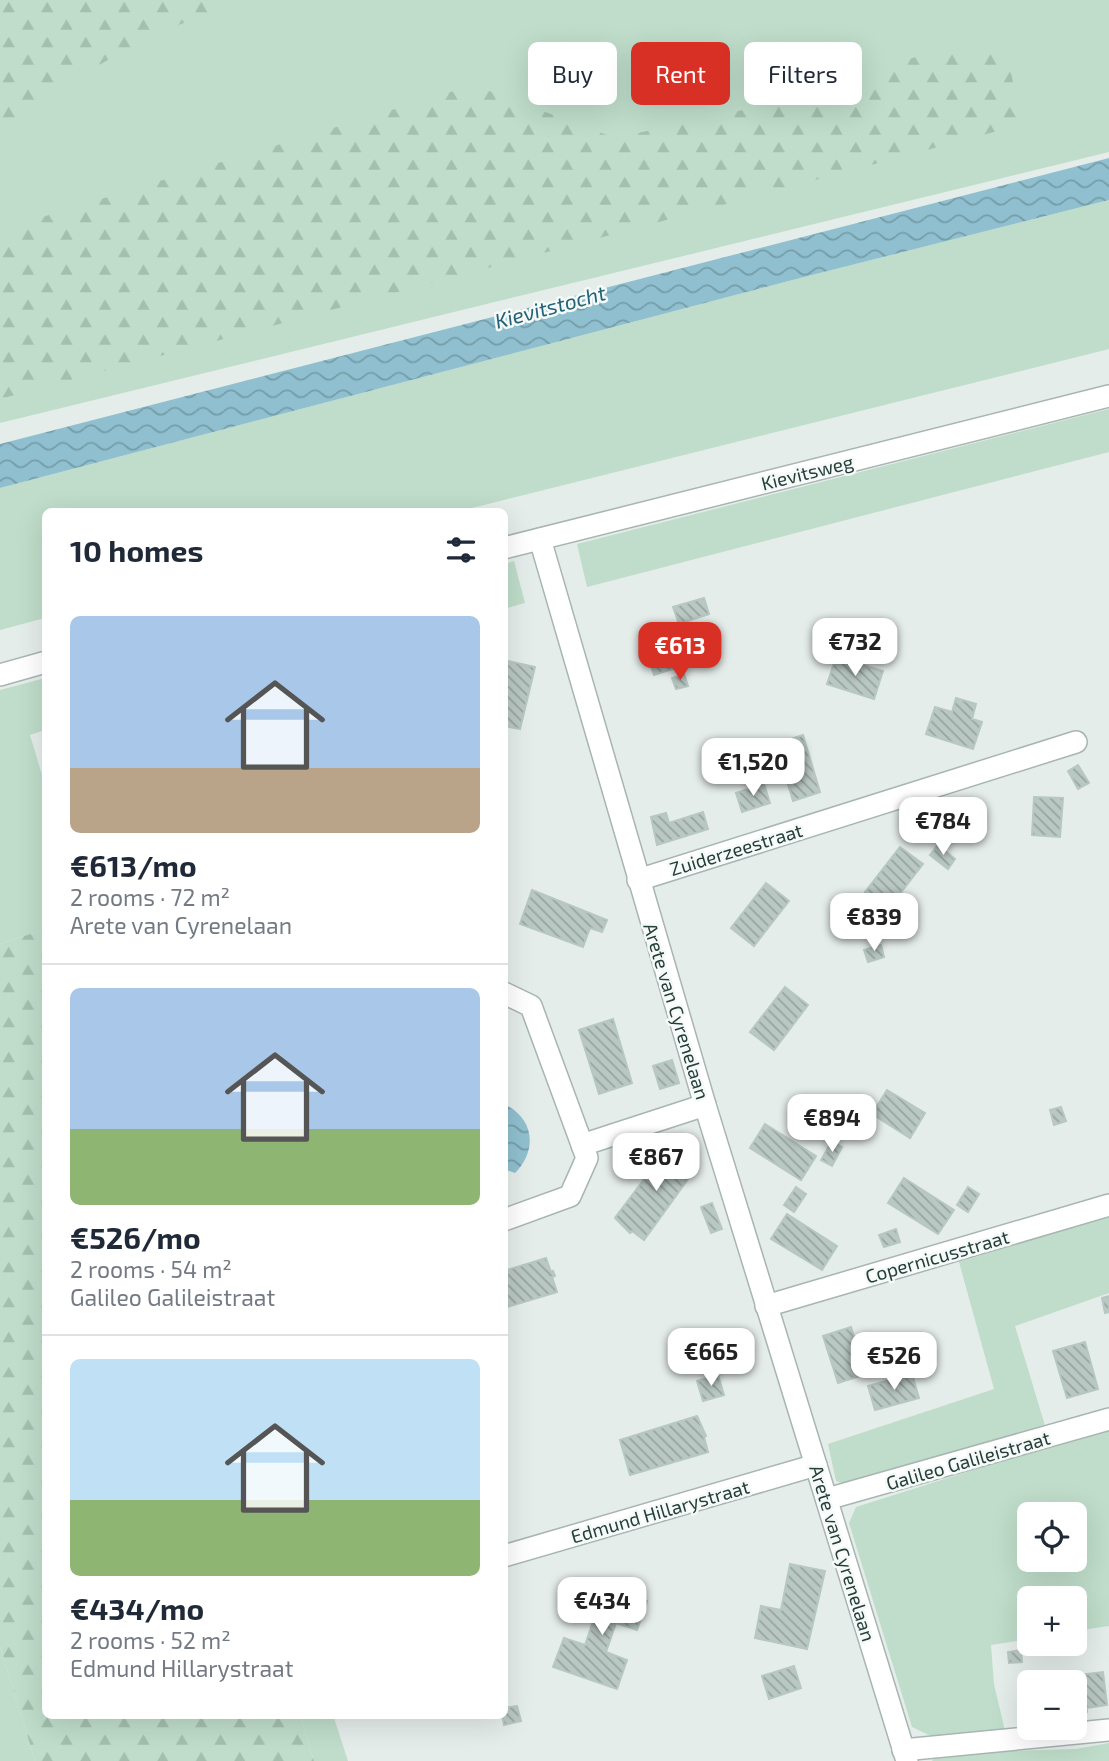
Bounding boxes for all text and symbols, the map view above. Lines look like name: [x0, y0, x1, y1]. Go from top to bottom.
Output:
chip: Buy: [528, 42, 617, 105]
chip: Rent: [631, 42, 730, 105]
chip: Filters: [744, 42, 862, 105]
water label: Kievitstocht: [492, 279, 608, 333]
street label: Kievitsweg: [759, 449, 856, 495]
icon: filters: [442, 531, 480, 569]
text: 10 homes: [70, 532, 203, 568]
pin: €732: [814, 618, 896, 678]
pin: €613: [639, 622, 721, 682]
text: €732: [828, 627, 882, 655]
text: €613: [654, 631, 706, 659]
icon: home: [212, 662, 338, 788]
pin: €1,520: [696, 738, 810, 798]
text: €1,520: [718, 747, 788, 775]
pin: €784: [902, 798, 984, 857]
text: €784: [915, 806, 971, 834]
street label: Zuiderzeestraat: [667, 818, 805, 880]
text: €613/mo: [70, 847, 197, 883]
text: 2 rooms · 72 m²: [70, 883, 230, 911]
pin: €839: [833, 894, 915, 953]
text: €839: [846, 902, 902, 930]
text: Arete van Cyrenelaan: [70, 911, 292, 939]
street label: Arete van Cyrenelaan: [639, 920, 715, 1102]
icon: home: [212, 1034, 338, 1160]
pin: €894: [791, 1094, 873, 1154]
text: €894: [803, 1103, 861, 1131]
pin: €867: [615, 1134, 697, 1193]
text: €867: [629, 1142, 683, 1170]
text: €526/mo: [70, 1219, 201, 1255]
street label: Copernicusstraat: [862, 1224, 1012, 1288]
text: 2 rooms · 54 m²: [70, 1255, 232, 1283]
text: Galileo Galileistraat: [70, 1283, 275, 1311]
pin: €665: [670, 1328, 752, 1388]
pin: €526: [853, 1332, 935, 1392]
text: €665: [684, 1337, 738, 1365]
text: €526: [867, 1341, 921, 1369]
icon: home: [212, 1405, 338, 1531]
street label: Galileo Galileistraat: [883, 1426, 1053, 1494]
street label: Arete van Cyrenelaan: [805, 1462, 881, 1644]
street label: Edmund Hillarystraat: [568, 1475, 752, 1547]
map controls: [1017, 1502, 1087, 1740]
button: locate: [1017, 1502, 1087, 1572]
pin: €434: [561, 1578, 643, 1637]
text: €434: [573, 1586, 631, 1614]
button: +: [1017, 1586, 1087, 1656]
text: €434/mo: [70, 1590, 204, 1626]
text: 2 rooms · 52 m²: [70, 1626, 231, 1654]
text: Edmund Hillarystraat: [70, 1654, 293, 1682]
button: −: [1017, 1670, 1087, 1740]

